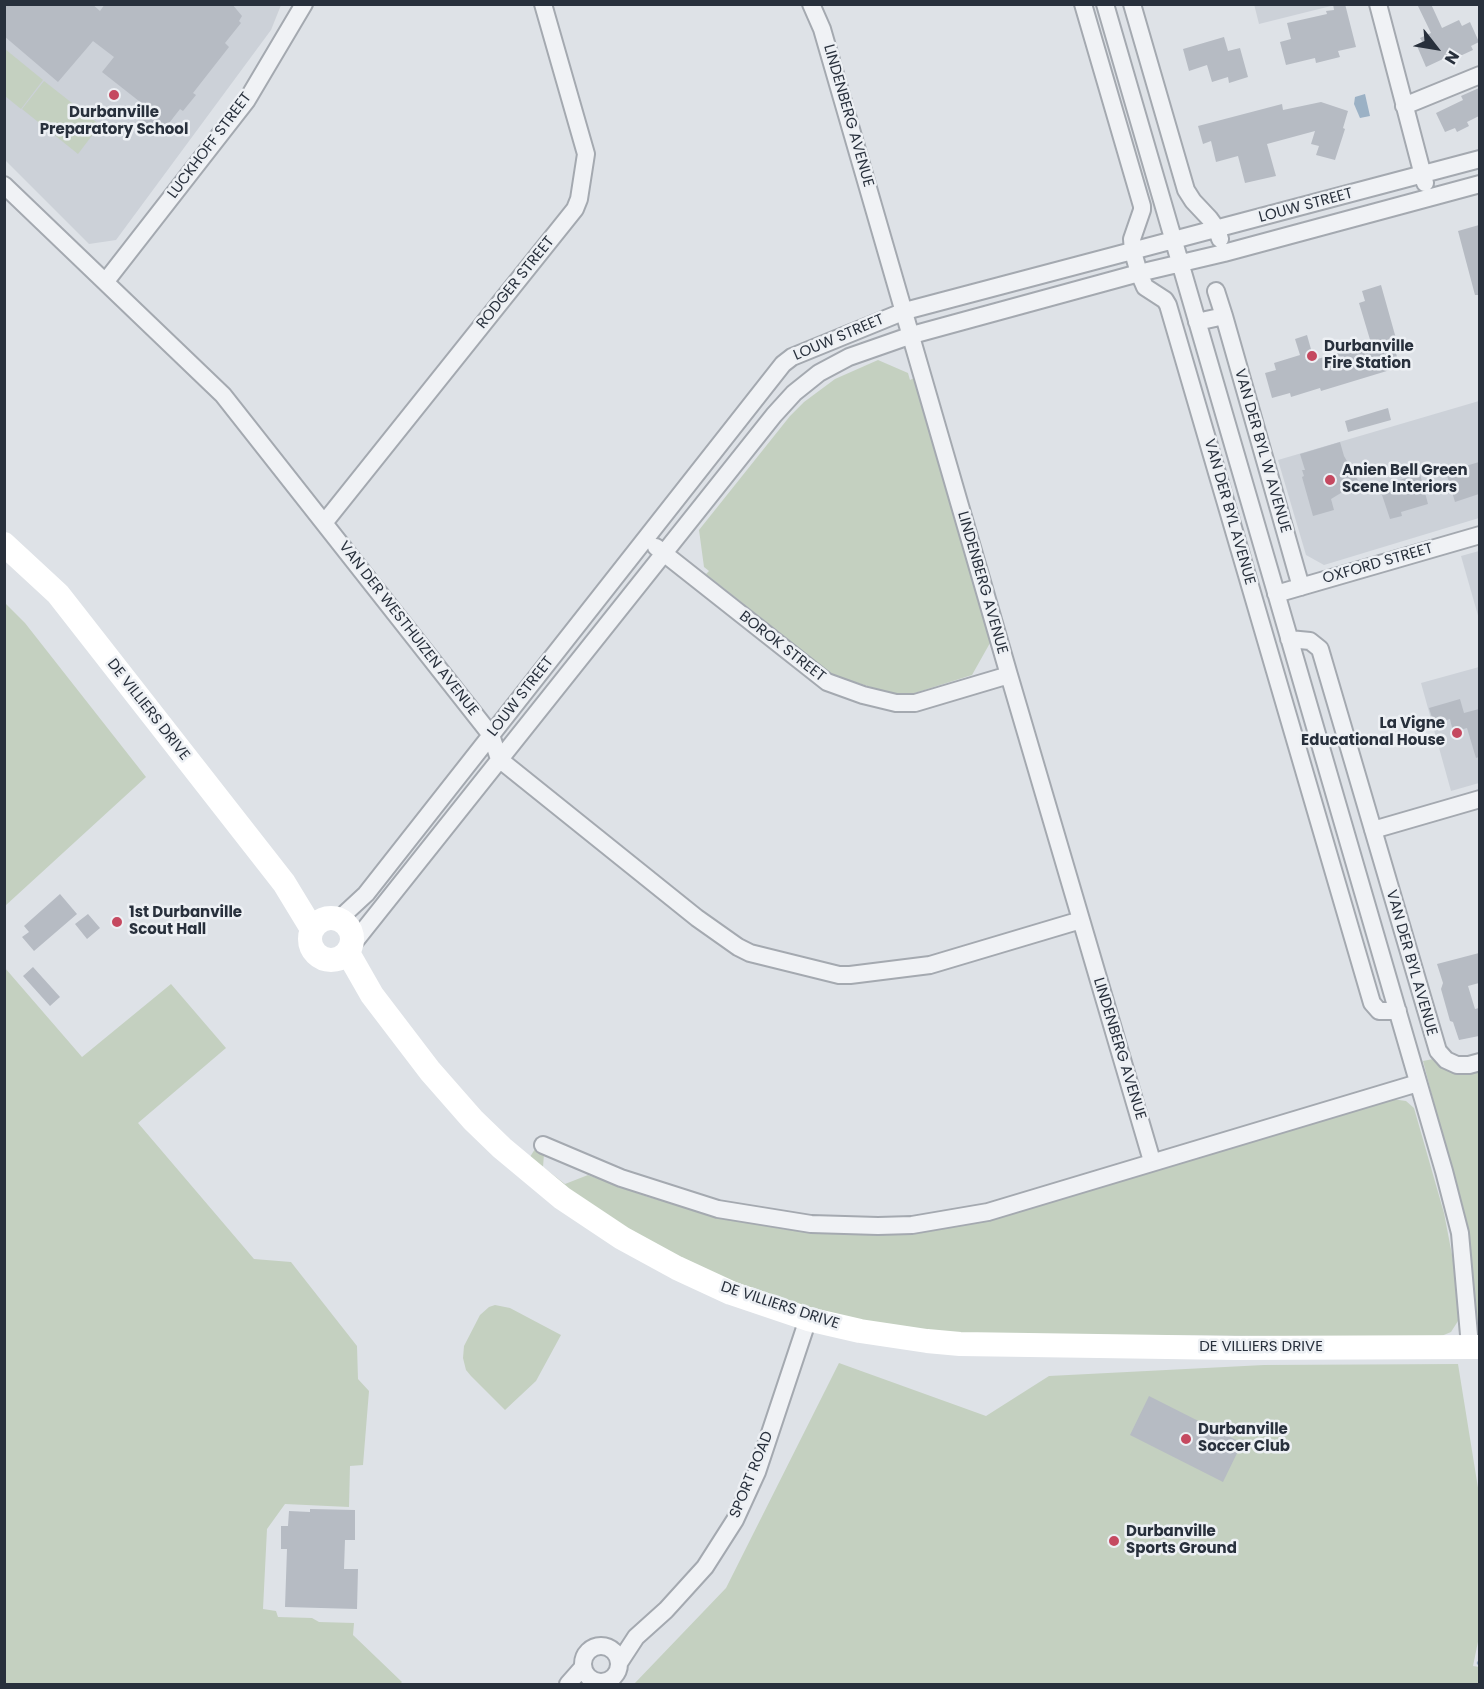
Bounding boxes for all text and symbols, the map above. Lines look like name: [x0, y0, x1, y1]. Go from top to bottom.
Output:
north arrow: [1406, 18, 1466, 78]
street label: LINDENBERG AVENUE: [819, 43, 877, 189]
text: N: [1439, 46, 1465, 69]
marker: Durbanville Preparatory School: [107, 88, 121, 102]
street label: LUCKHOFF STREET: [164, 89, 256, 203]
place label: Durbanville Preparatory School: [40, 104, 188, 139]
street label: LOUW STREET: [1257, 185, 1355, 227]
street label: RODGER STREET: [473, 233, 559, 333]
street label: LOUW STREET: [791, 311, 887, 365]
place label: Durbanville Fire Station: [1324, 338, 1414, 373]
marker: Durbanville Fire Station: [1305, 349, 1319, 363]
street label: VAN DER BYL W AVENUE: [1230, 367, 1294, 535]
street label: VAN DER BYL AVENUE: [1200, 437, 1258, 587]
place label: Anien Bell Green Scene Interiors: [1342, 462, 1468, 497]
marker: Anien Bell Green Scene Interiors: [1323, 473, 1337, 487]
street label: LINDENBERG AVENUE: [953, 510, 1011, 656]
street label: VAN DER WESTHUIZEN AVENUE: [334, 538, 482, 720]
street label: OXFORD STREET: [1321, 540, 1435, 588]
street label: BOROK STREET: [735, 608, 829, 686]
street label: LOUW STREET: [484, 653, 558, 741]
street label: DE VILLIERS DRIVE: [103, 656, 193, 764]
place label: La Vigne Educational House: [1301, 715, 1445, 750]
marker: La Vigne Educational House: [1450, 726, 1464, 740]
street label: VAN DER BYL AVENUE: [1382, 888, 1440, 1038]
place label: 1st Durbanville Scout Hall: [129, 904, 242, 939]
marker: 1st Durbanville Scout Hall: [110, 915, 124, 929]
street label: LINDENBERG AVENUE: [1089, 976, 1149, 1122]
street label: DE VILLIERS DRIVE: [718, 1278, 842, 1334]
street label: DE VILLIERS DRIVE: [1199, 1338, 1323, 1356]
place label: Durbanville Soccer Club: [1198, 1421, 1290, 1456]
street label: SPORT ROAD: [726, 1429, 778, 1521]
marker: Durbanville Soccer Club: [1179, 1432, 1193, 1446]
place label: Durbanville Sports Ground: [1126, 1523, 1237, 1558]
marker: Durbanville Sports Ground: [1107, 1534, 1121, 1548]

